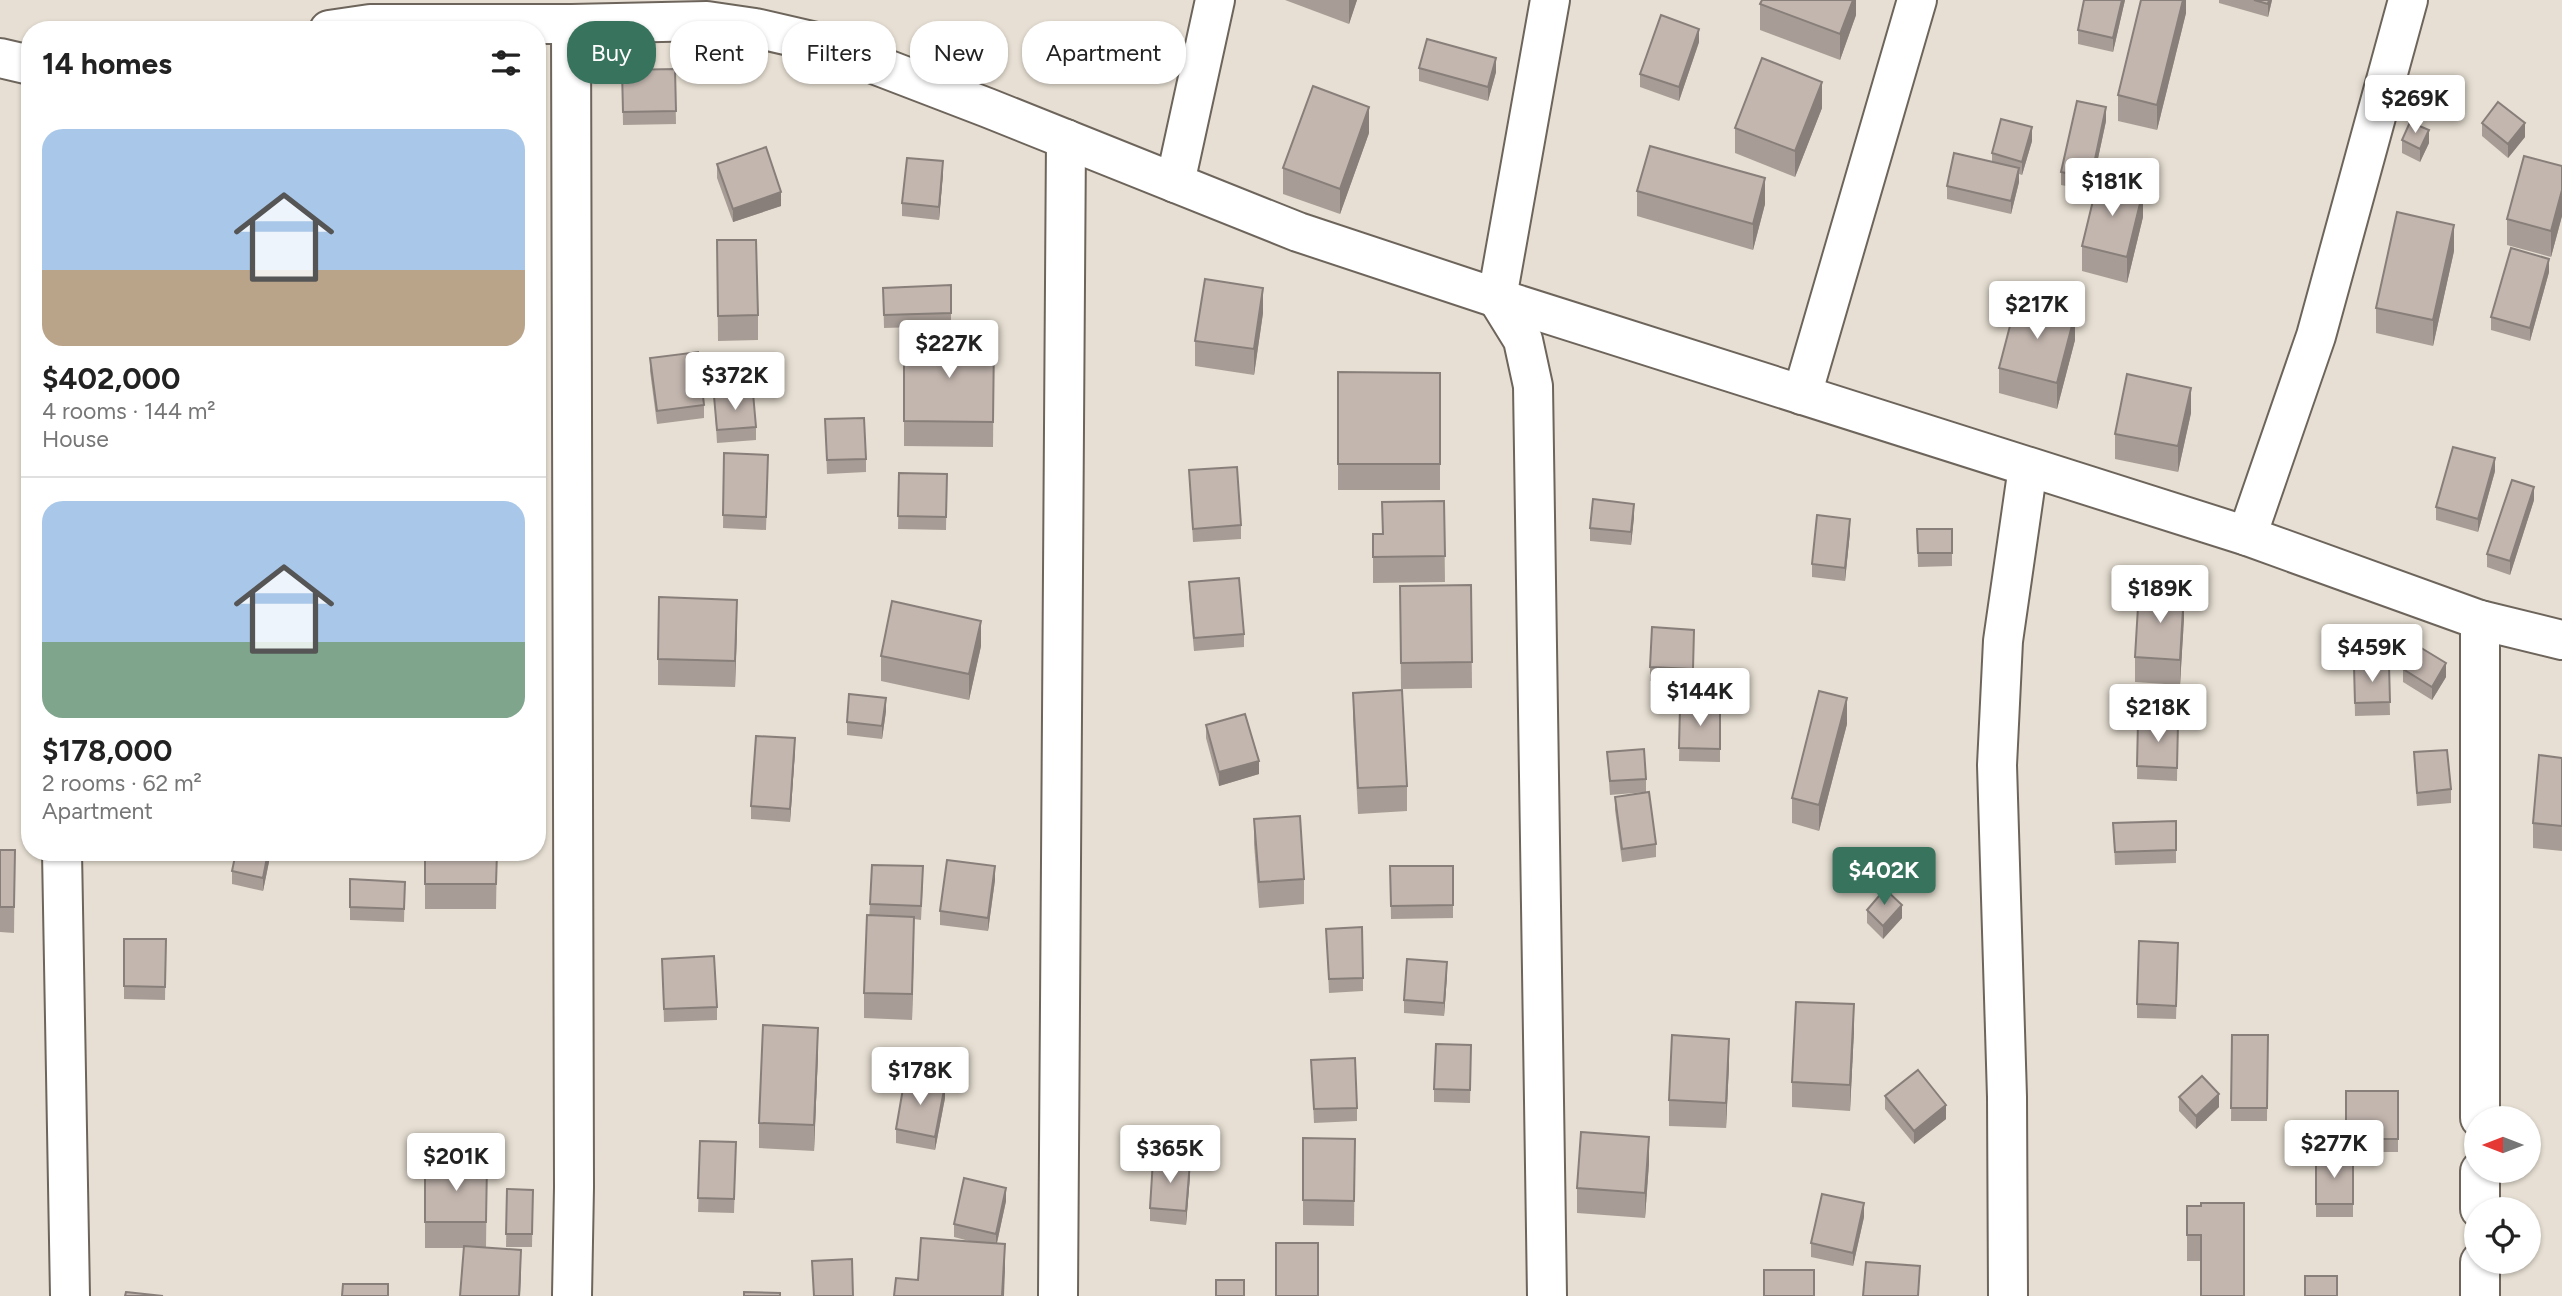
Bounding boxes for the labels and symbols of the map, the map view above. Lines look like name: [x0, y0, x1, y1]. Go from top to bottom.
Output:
pin: $269K: [2366, 76, 2464, 135]
pin: $181K: [2063, 158, 2161, 218]
pin: $217K: [1988, 282, 2086, 341]
pin: $227K: [900, 320, 998, 380]
pin: $372K: [686, 352, 784, 412]
pin: $189K: [2111, 566, 2209, 625]
pin: $459K: [2323, 624, 2421, 684]
pin: $144K: [1651, 668, 1749, 728]
pin: $218K: [2109, 684, 2207, 744]
pin: $402K: [1835, 848, 1933, 907]
pin: $178K: [871, 1048, 969, 1107]
north arrow: [2464, 1106, 2541, 1183]
pin: $277K: [2285, 1120, 2383, 1180]
pin: $365K: [1121, 1126, 1219, 1185]
pin: $201K: [407, 1134, 505, 1193]

